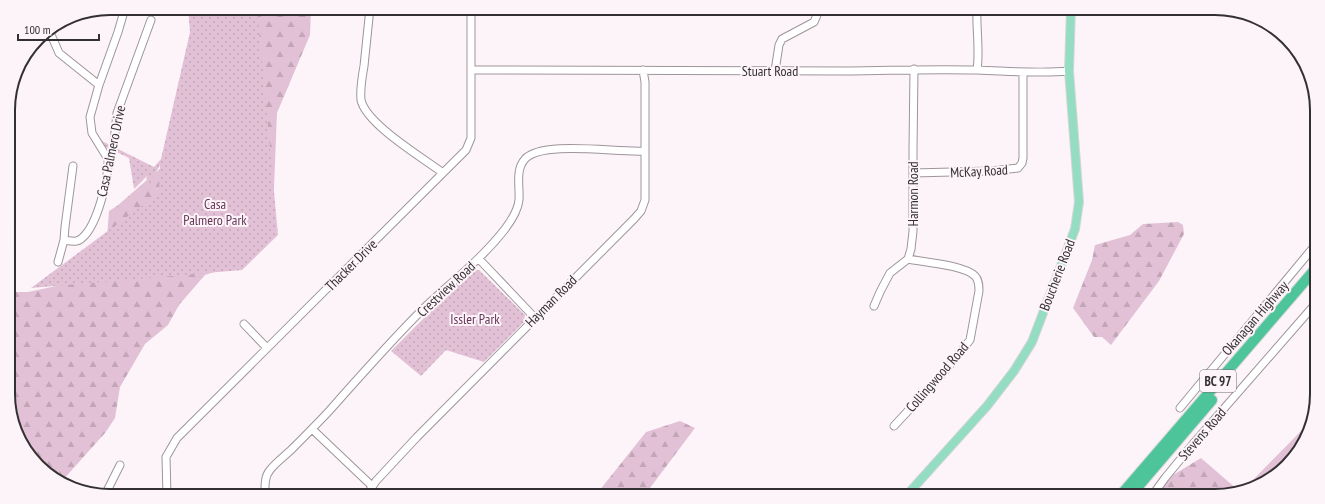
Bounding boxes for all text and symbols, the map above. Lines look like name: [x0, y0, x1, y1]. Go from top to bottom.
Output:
scale bar: [18, 16, 99, 42]
text: 100 m: [24, 22, 51, 37]
street label: Stuart Road: [742, 62, 798, 80]
street label: Casa Palmero Drive: [93, 103, 130, 198]
street label: McKay Road: [950, 160, 1008, 182]
street label: Harmon Road: [904, 161, 922, 227]
park label: Casa Palmero Park: [183, 195, 247, 229]
street label: Thacker Drive: [321, 235, 381, 295]
street label: Boucherie Road: [1035, 237, 1079, 313]
street label: Crestview Road: [413, 257, 479, 321]
street label: Hayman Road: [521, 271, 581, 331]
street label: Okanagan Highway: [1218, 276, 1293, 359]
park label: Issler Park: [450, 310, 500, 328]
street label: Collingwood Road: [902, 338, 972, 416]
road number: BC 97: [1200, 370, 1236, 392]
street label: Stevens Road: [1174, 404, 1230, 464]

